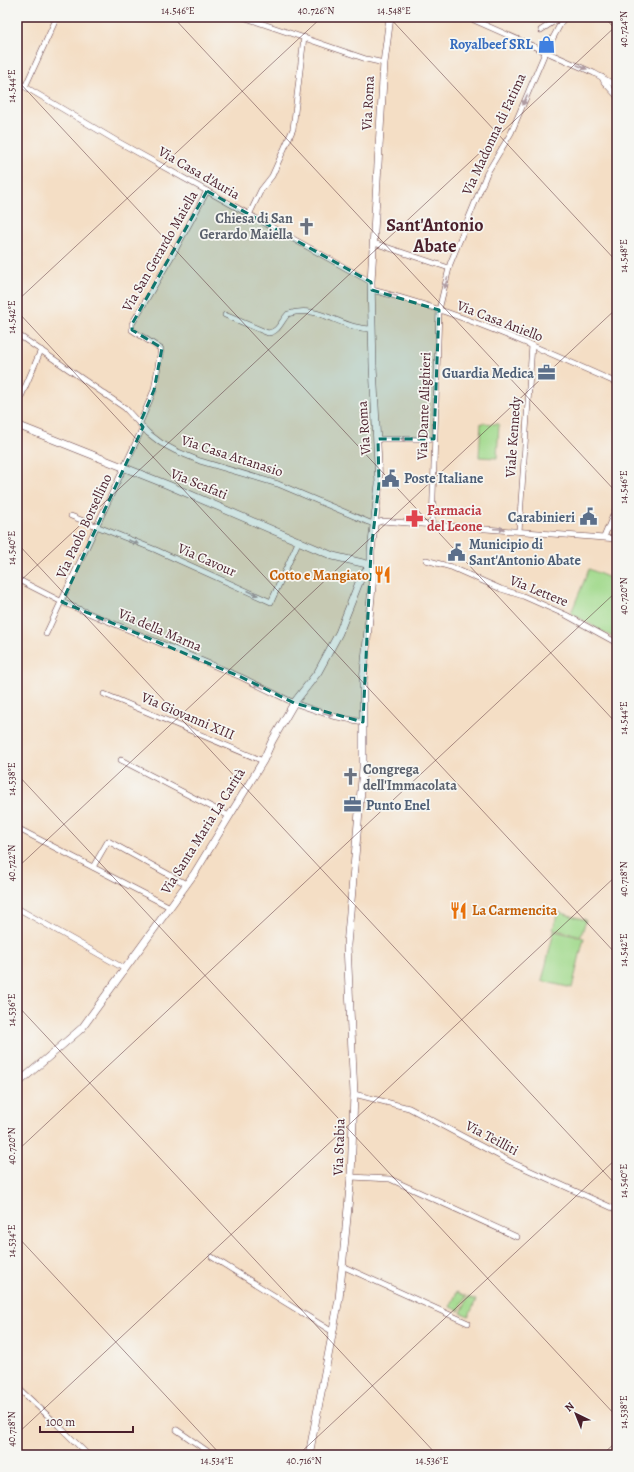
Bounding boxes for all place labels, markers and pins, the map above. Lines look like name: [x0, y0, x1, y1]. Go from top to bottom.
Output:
shop icon: Royalbeef SRL: [536, 34, 556, 54]
place label: Royalbeef SRL: [449, 35, 534, 54]
place label: Chiesa di San Gerardo Maiella: [199, 209, 293, 244]
church icon: Chiesa di San Gerardo Maiella: [296, 216, 316, 236]
office icon: Guardia Medica: [537, 363, 557, 383]
place label: Guardia Medica: [442, 364, 534, 383]
public building icon: Poste Italiane: [381, 468, 401, 488]
place label: Poste Italiane: [404, 469, 484, 488]
place label: Farmacia del Leone: [427, 501, 483, 536]
public building icon: Carabinieri: [578, 507, 598, 527]
pharmacy icon: Farmacia del Leone: [404, 508, 424, 528]
place label: Carabinieri: [508, 508, 575, 527]
place label: Municipio di Sant'Antonio Abate: [469, 535, 581, 570]
public building icon: Municipio di Sant'Antonio Abate: [446, 542, 466, 562]
restaurant icon: Cotto e Mangiato: [372, 565, 392, 585]
place label: Cotto e Mangiato: [269, 566, 369, 585]
place label: Congrega dell'Immacolata: [363, 760, 457, 795]
church icon: Congrega dell'Immacolata: [340, 767, 360, 787]
office icon: Punto Enel: [343, 795, 363, 815]
place label: Punto Enel: [366, 796, 430, 815]
restaurant icon: La Carmencita: [449, 900, 469, 920]
place label: La Carmencita: [472, 901, 558, 920]

